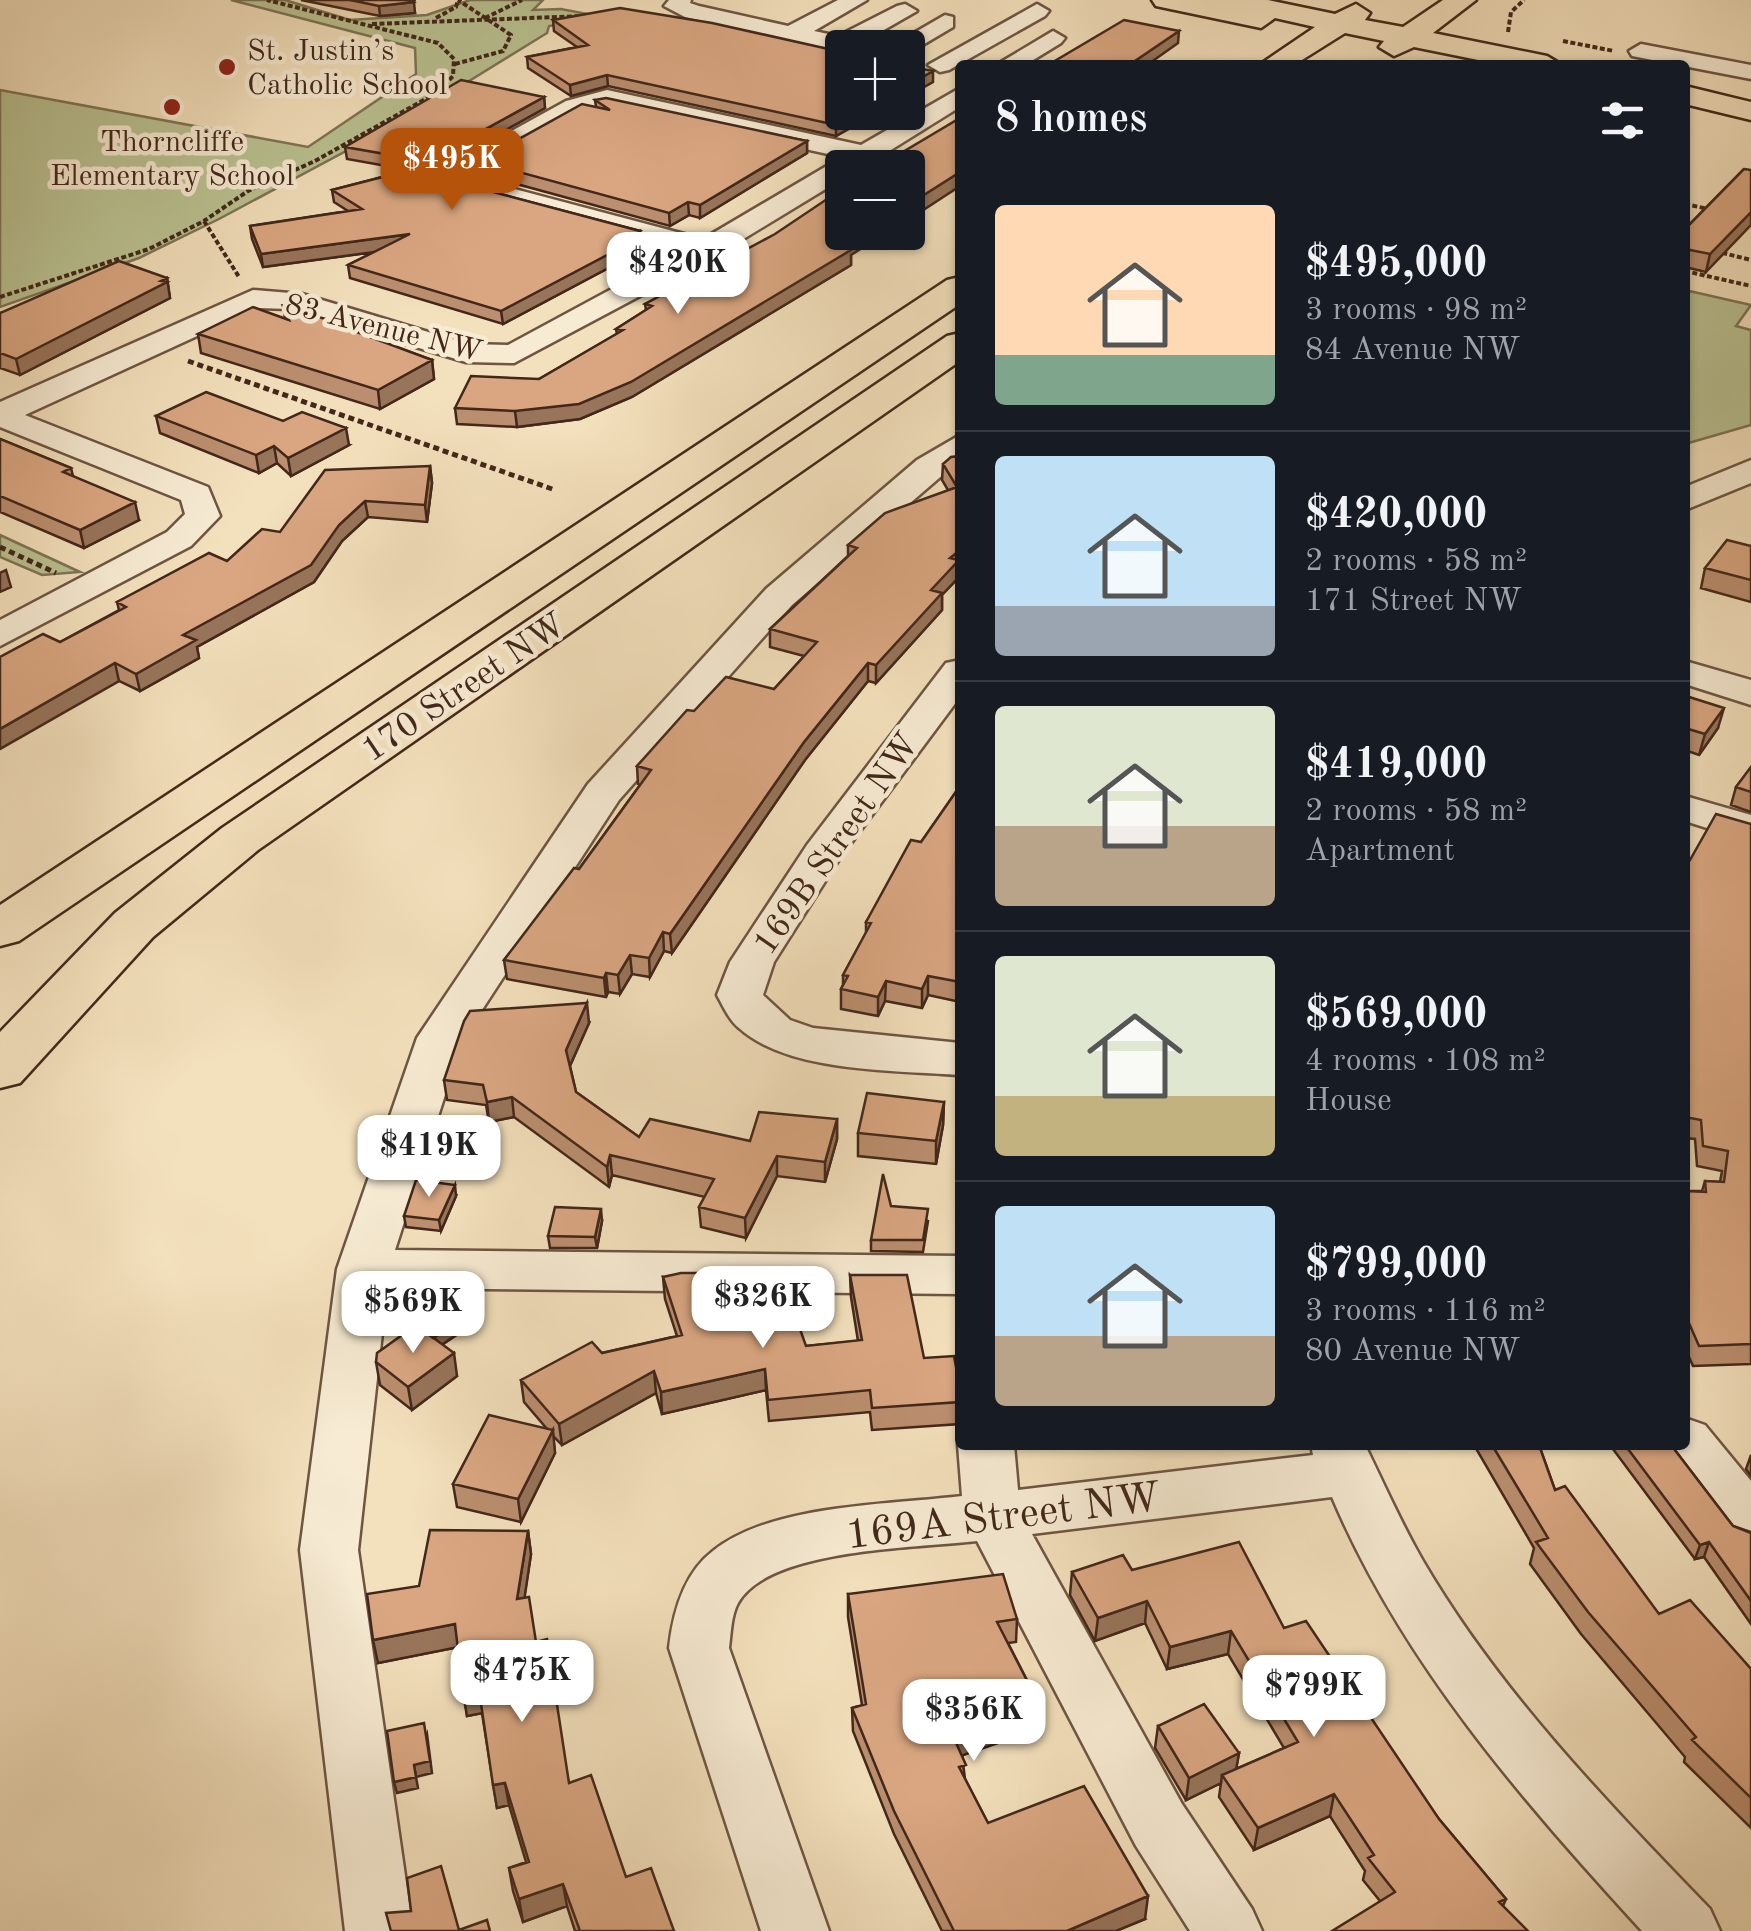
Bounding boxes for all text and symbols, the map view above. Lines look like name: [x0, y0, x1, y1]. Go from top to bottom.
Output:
map controls: [825, 30, 925, 250]
button: +: [825, 30, 925, 130]
place label: St. Justin’s Catholic School: [247, 37, 447, 101]
marker: St. Justin’s Catholic School: [216, 56, 238, 78]
icon: filters: [1595, 93, 1650, 148]
marker: Thorncliffe Elementary School: [161, 96, 183, 118]
text: 8 homes: [995, 99, 1147, 141]
place label: Thorncliffe Elementary School: [50, 128, 294, 192]
pin: $495K: [382, 128, 522, 213]
text: $495K: [403, 144, 501, 176]
button: −: [825, 150, 925, 250]
pin: $420K: [608, 232, 748, 317]
text: $495,000: [1305, 244, 1487, 286]
icon: home: [1075, 245, 1195, 365]
text: $420K: [629, 248, 727, 280]
street label: 83 Avenue NW: [282, 290, 485, 368]
text: 3 rooms · 98 m²: [1305, 295, 1527, 327]
text: 84 Avenue NW: [1305, 335, 1521, 367]
text: $420,000: [1305, 495, 1487, 537]
icon: home: [1075, 496, 1195, 616]
text: 2 rooms · 58 m²: [1305, 546, 1527, 578]
text: 171 Street NW: [1305, 586, 1522, 618]
street label: 170 Street NW: [356, 607, 573, 769]
street label: 169B Street NW: [748, 727, 926, 962]
text: $419,000: [1305, 745, 1487, 787]
icon: home: [1075, 746, 1195, 866]
text: 2 rooms · 58 m²: [1305, 796, 1527, 828]
text: Apartment: [1305, 836, 1455, 868]
text: $569,000: [1305, 995, 1487, 1037]
icon: home: [1075, 996, 1195, 1116]
text: 4 rooms · 108 m²: [1305, 1046, 1546, 1078]
text: House: [1305, 1086, 1392, 1118]
pin: $419K: [359, 1115, 499, 1200]
text: $419K: [380, 1131, 478, 1163]
text: $799,000: [1305, 1245, 1487, 1287]
icon: home: [1075, 1246, 1195, 1366]
pin: $326K: [693, 1266, 833, 1351]
pin: $569K: [343, 1271, 483, 1356]
text: $326K: [714, 1282, 812, 1314]
text: $569K: [364, 1287, 462, 1319]
text: 3 rooms · 116 m²: [1305, 1296, 1546, 1328]
text: 80 Avenue NW: [1305, 1336, 1521, 1368]
street label: 169A Street NW: [844, 1478, 1163, 1558]
pin: $475K: [452, 1640, 592, 1725]
pin: $799K: [1244, 1655, 1384, 1740]
text: $475K: [473, 1656, 571, 1688]
text: $799K: [1265, 1671, 1363, 1703]
pin: $356K: [904, 1679, 1044, 1764]
text: $356K: [925, 1695, 1023, 1727]

